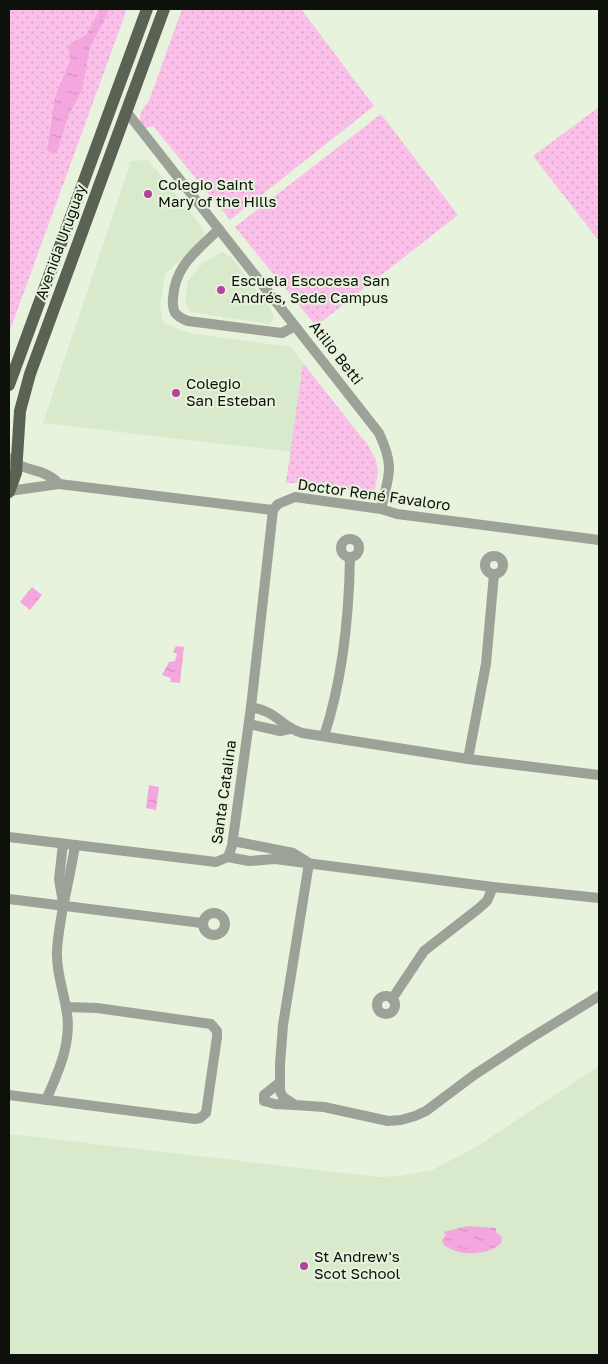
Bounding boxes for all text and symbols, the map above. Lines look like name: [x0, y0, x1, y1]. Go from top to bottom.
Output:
place label: Colegio Saint Mary of the Hills: [158, 175, 277, 210]
street label: Avenida Uruguay: [31, 181, 89, 302]
marker: Colegio Saint Mary of the Hills: [142, 188, 154, 200]
place label: Escuela Escocesa San Andrés, Sede Campus: [231, 271, 390, 306]
marker: Escuela Escocesa San Andrés, Sede Campus: [215, 284, 227, 296]
street label: Atilio Betti: [306, 317, 367, 388]
place label: Colegio San Esteban: [186, 374, 276, 409]
marker: Colegio San Esteban: [170, 387, 182, 399]
street label: Doctor René Favaloro: [296, 474, 452, 514]
street label: Santa Catalina: [207, 739, 239, 845]
place label: St Andrew's Scot School: [314, 1247, 401, 1282]
marker: St Andrew's Scot School: [298, 1260, 310, 1272]

